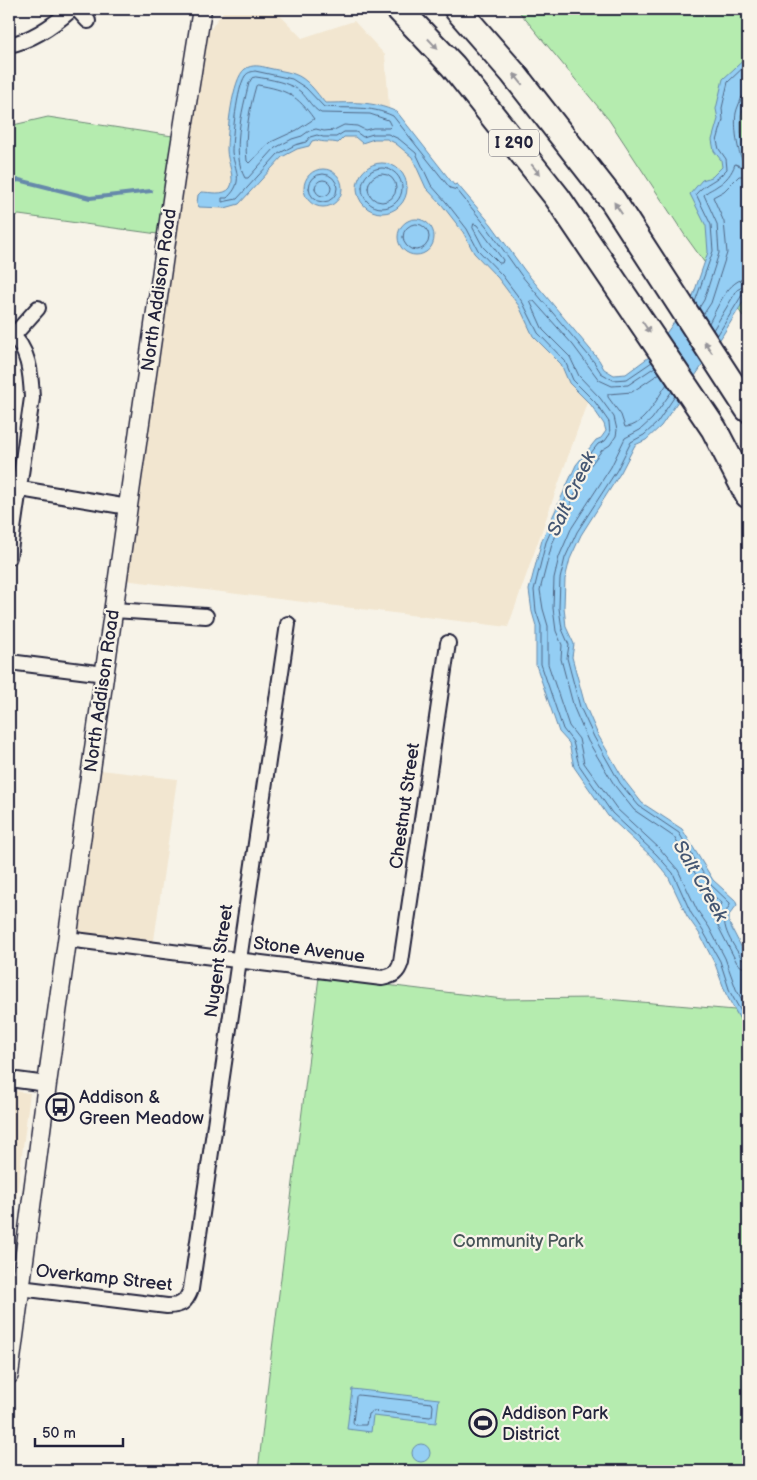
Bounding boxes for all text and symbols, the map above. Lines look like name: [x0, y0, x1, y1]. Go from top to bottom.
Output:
one-way arrow: [427, 38, 439, 50]
one-way arrow: [512, 73, 523, 86]
road number: I 290: [489, 130, 539, 156]
one-way arrow: [530, 163, 541, 176]
one-way arrow: [613, 201, 622, 214]
street label: North Addison Road: [137, 207, 181, 373]
one-way arrow: [641, 320, 651, 334]
one-way arrow: [703, 340, 712, 353]
water label: Salt Creek: [543, 448, 602, 540]
street label: North Addison Road: [80, 608, 124, 774]
street label: Chestnut Street: [386, 741, 424, 871]
water label: Salt Creek: [668, 836, 733, 926]
street label: Nugent Street: [201, 902, 237, 1019]
street label: Stone Avenue: [252, 933, 366, 967]
place label: Addison & Green Meadow: [79, 1087, 204, 1129]
bus stop icon: Addison & Green Meadow: [45, 1092, 75, 1122]
park label: Community Park: [453, 1231, 583, 1252]
street label: Overkamp Street: [35, 1260, 174, 1296]
place label: Addison Park District: [502, 1403, 608, 1445]
sports icon: Addison Park District: [468, 1408, 498, 1438]
scale bar: [35, 1415, 122, 1447]
text: 50 m: [42, 1424, 76, 1443]

